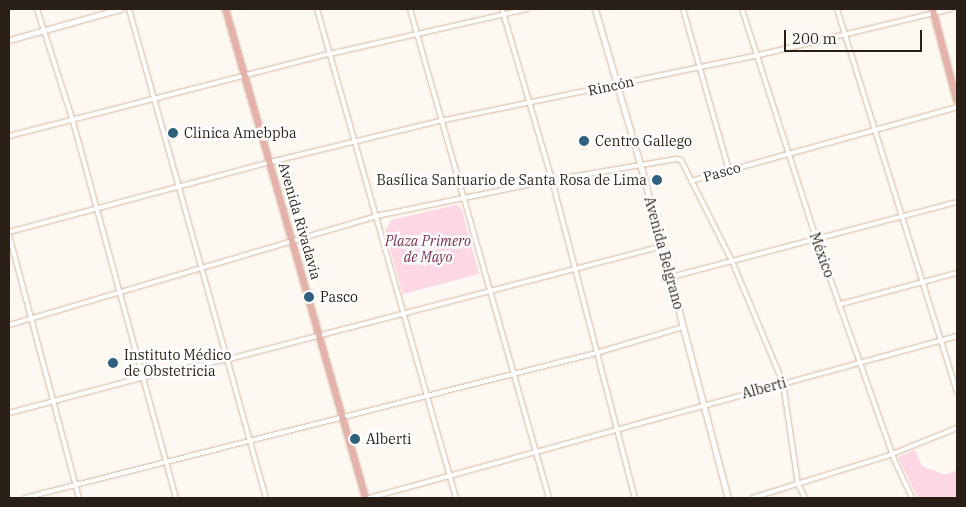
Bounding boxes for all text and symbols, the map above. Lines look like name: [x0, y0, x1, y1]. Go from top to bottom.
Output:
scale bar: [786, 20, 924, 52]
text: 200 m: [792, 29, 837, 48]
street label: Rincón: [586, 73, 636, 99]
place label: Clinica Amebpba: [184, 125, 297, 141]
marker: Clinica Amebpba: [166, 126, 180, 140]
place label: Centro Gallego: [595, 133, 692, 149]
marker: Centro Gallego: [577, 134, 591, 148]
street label: Pasco: [701, 159, 743, 185]
street label: Avenida Rivadavia: [275, 160, 325, 282]
place label: Basílica Santuario de Santa Rosa de Lima: [377, 172, 647, 188]
marker: Basílica Santuario de Santa Rosa de Lima: [651, 174, 663, 186]
street label: Avenida Belgrano: [641, 195, 687, 311]
street label: México: [806, 230, 838, 280]
park label: Plaza Primero de Mayo: [385, 233, 471, 266]
place label: Pasco: [320, 289, 358, 305]
marker: Pasco: [302, 290, 316, 304]
place label: Instituto Médico de Obstetricia: [124, 347, 231, 380]
marker: Instituto Médico de Obstetricia: [106, 356, 120, 370]
street label: Alberti: [740, 374, 788, 402]
place label: Alberti: [366, 431, 411, 447]
marker: Alberti: [348, 432, 362, 446]

